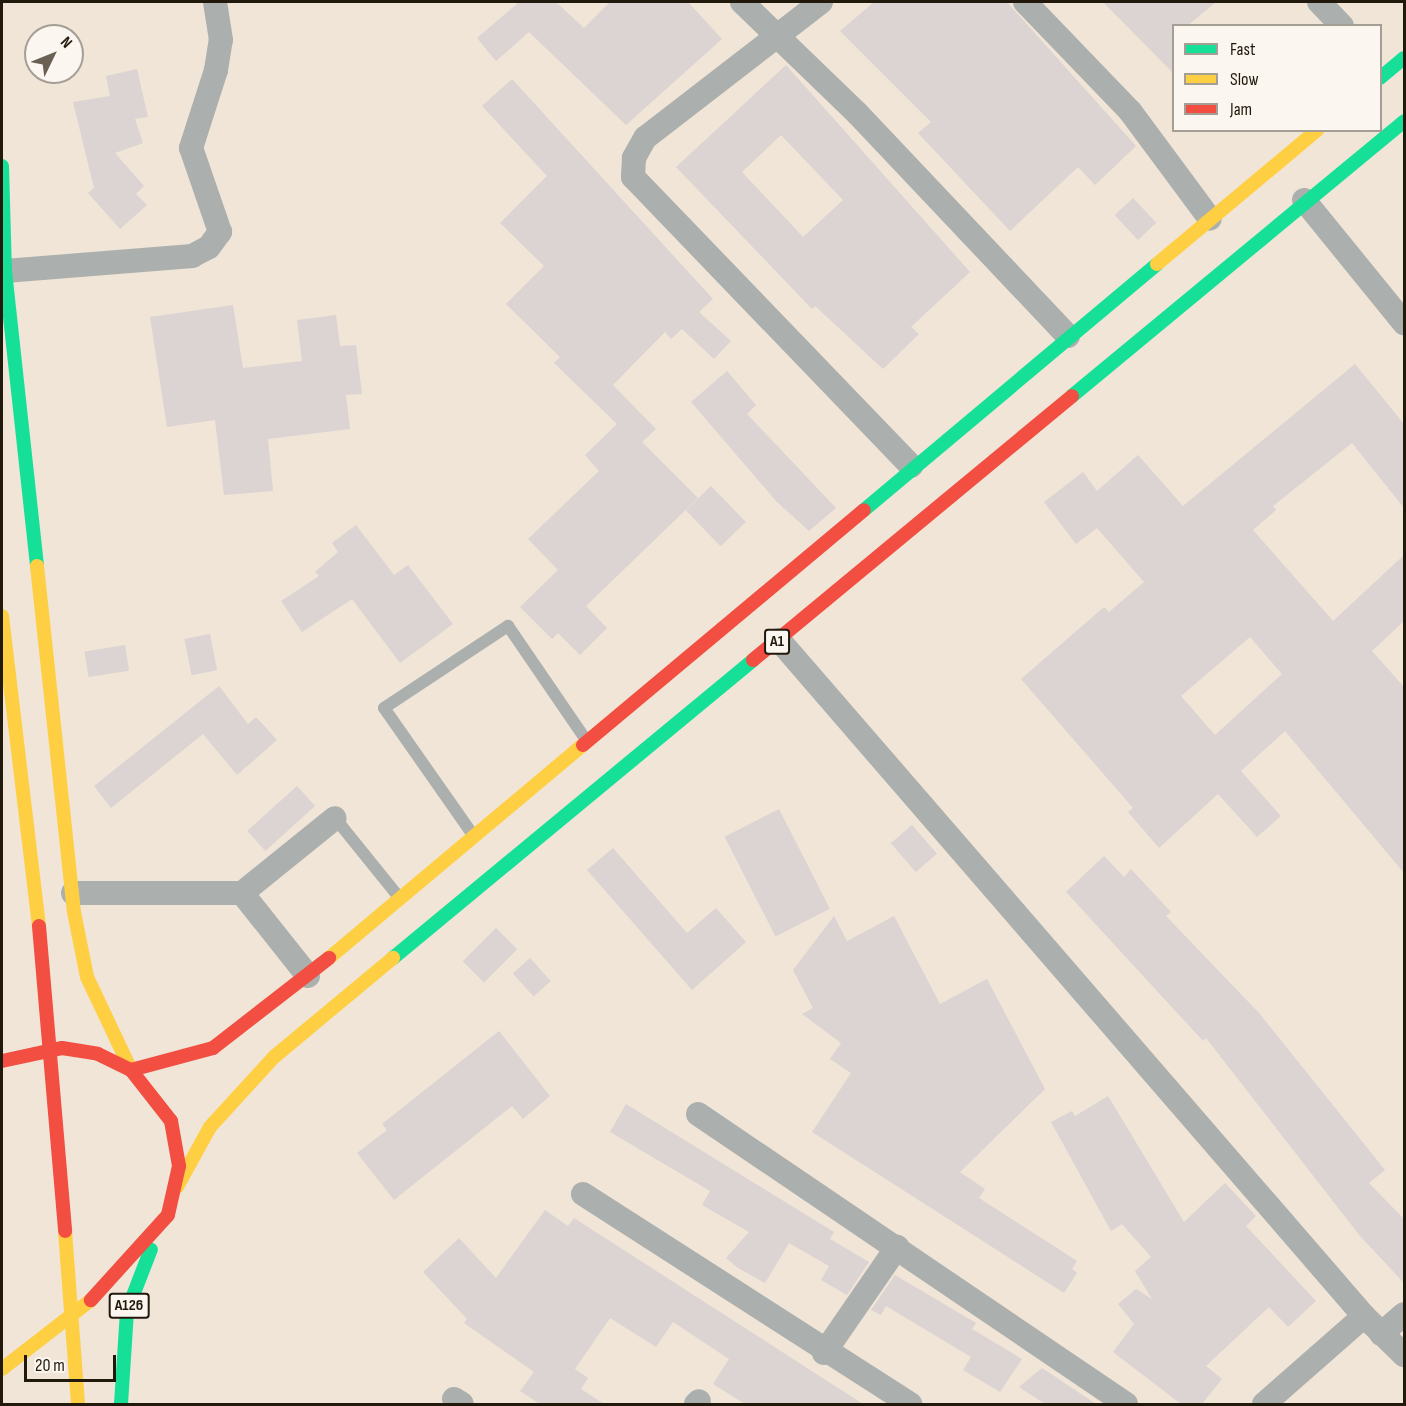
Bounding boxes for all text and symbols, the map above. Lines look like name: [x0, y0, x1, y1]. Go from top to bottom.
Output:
north arrow: [24, 24, 84, 84]
legend: [1172, 24, 1382, 132]
text: N: [56, 33, 76, 52]
text: Fast: [1230, 39, 1255, 60]
text: Slow: [1230, 69, 1259, 90]
text: Jam: [1230, 99, 1252, 120]
road number: A1: [764, 629, 790, 655]
road number: A126: [108, 1293, 150, 1319]
scale bar: [27, 1343, 118, 1381]
text: 20 m: [35, 1355, 65, 1376]

